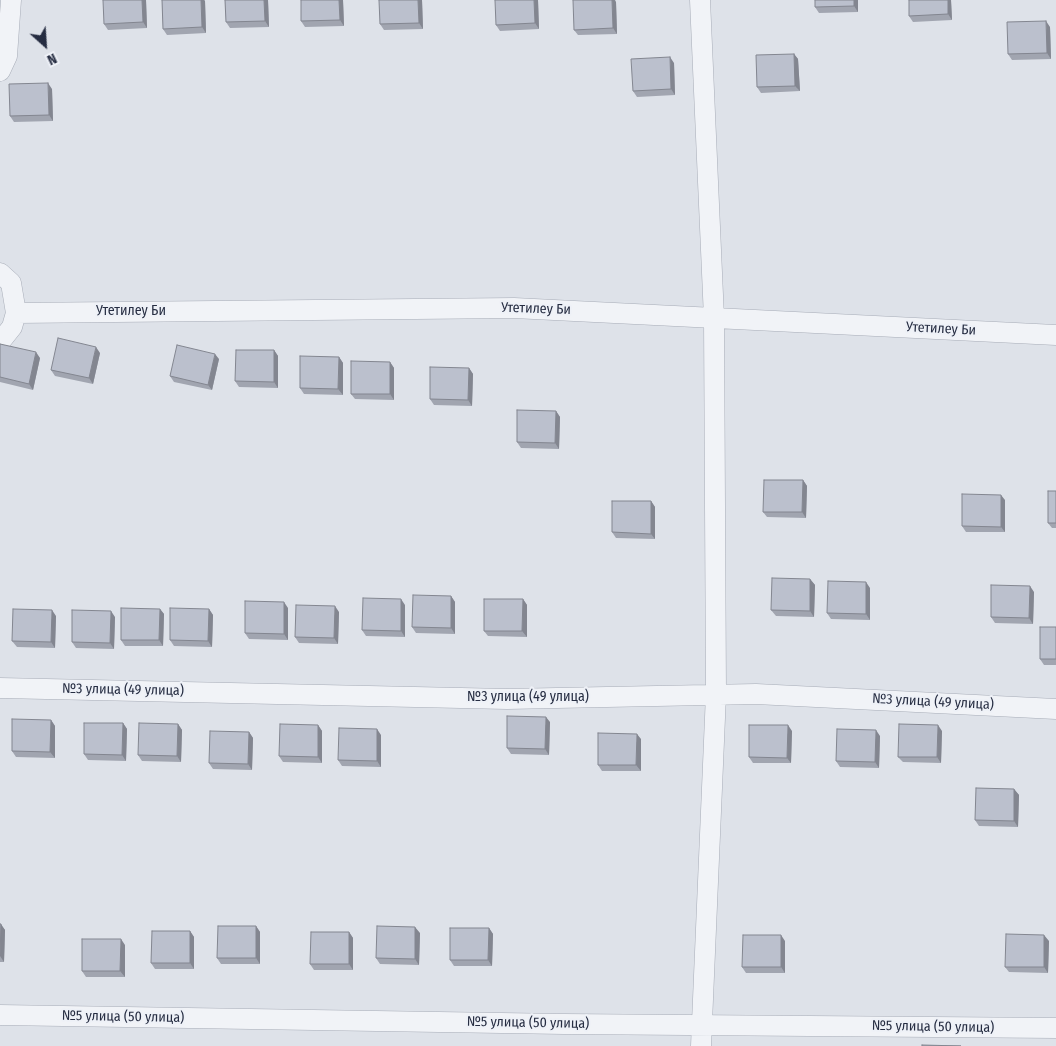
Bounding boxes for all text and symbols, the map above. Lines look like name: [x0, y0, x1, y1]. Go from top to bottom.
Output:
north arrow: [20, 20, 70, 70]
text: N: [44, 49, 59, 68]
street label: Утетилеу Би: [501, 299, 571, 319]
street label: Утетилеу Би: [96, 303, 166, 319]
street label: Утетилеу Би: [906, 319, 976, 339]
street label: №3 улица (49 улица): [62, 681, 184, 699]
street label: №3 улица (49 улица): [467, 689, 589, 705]
street label: №3 улица (49 улица): [872, 690, 994, 714]
street label: №5 улица (50 улица): [62, 1008, 184, 1026]
street label: №5 улица (50 улица): [467, 1014, 589, 1032]
street label: №5 улица (50 улица): [872, 1018, 994, 1036]

